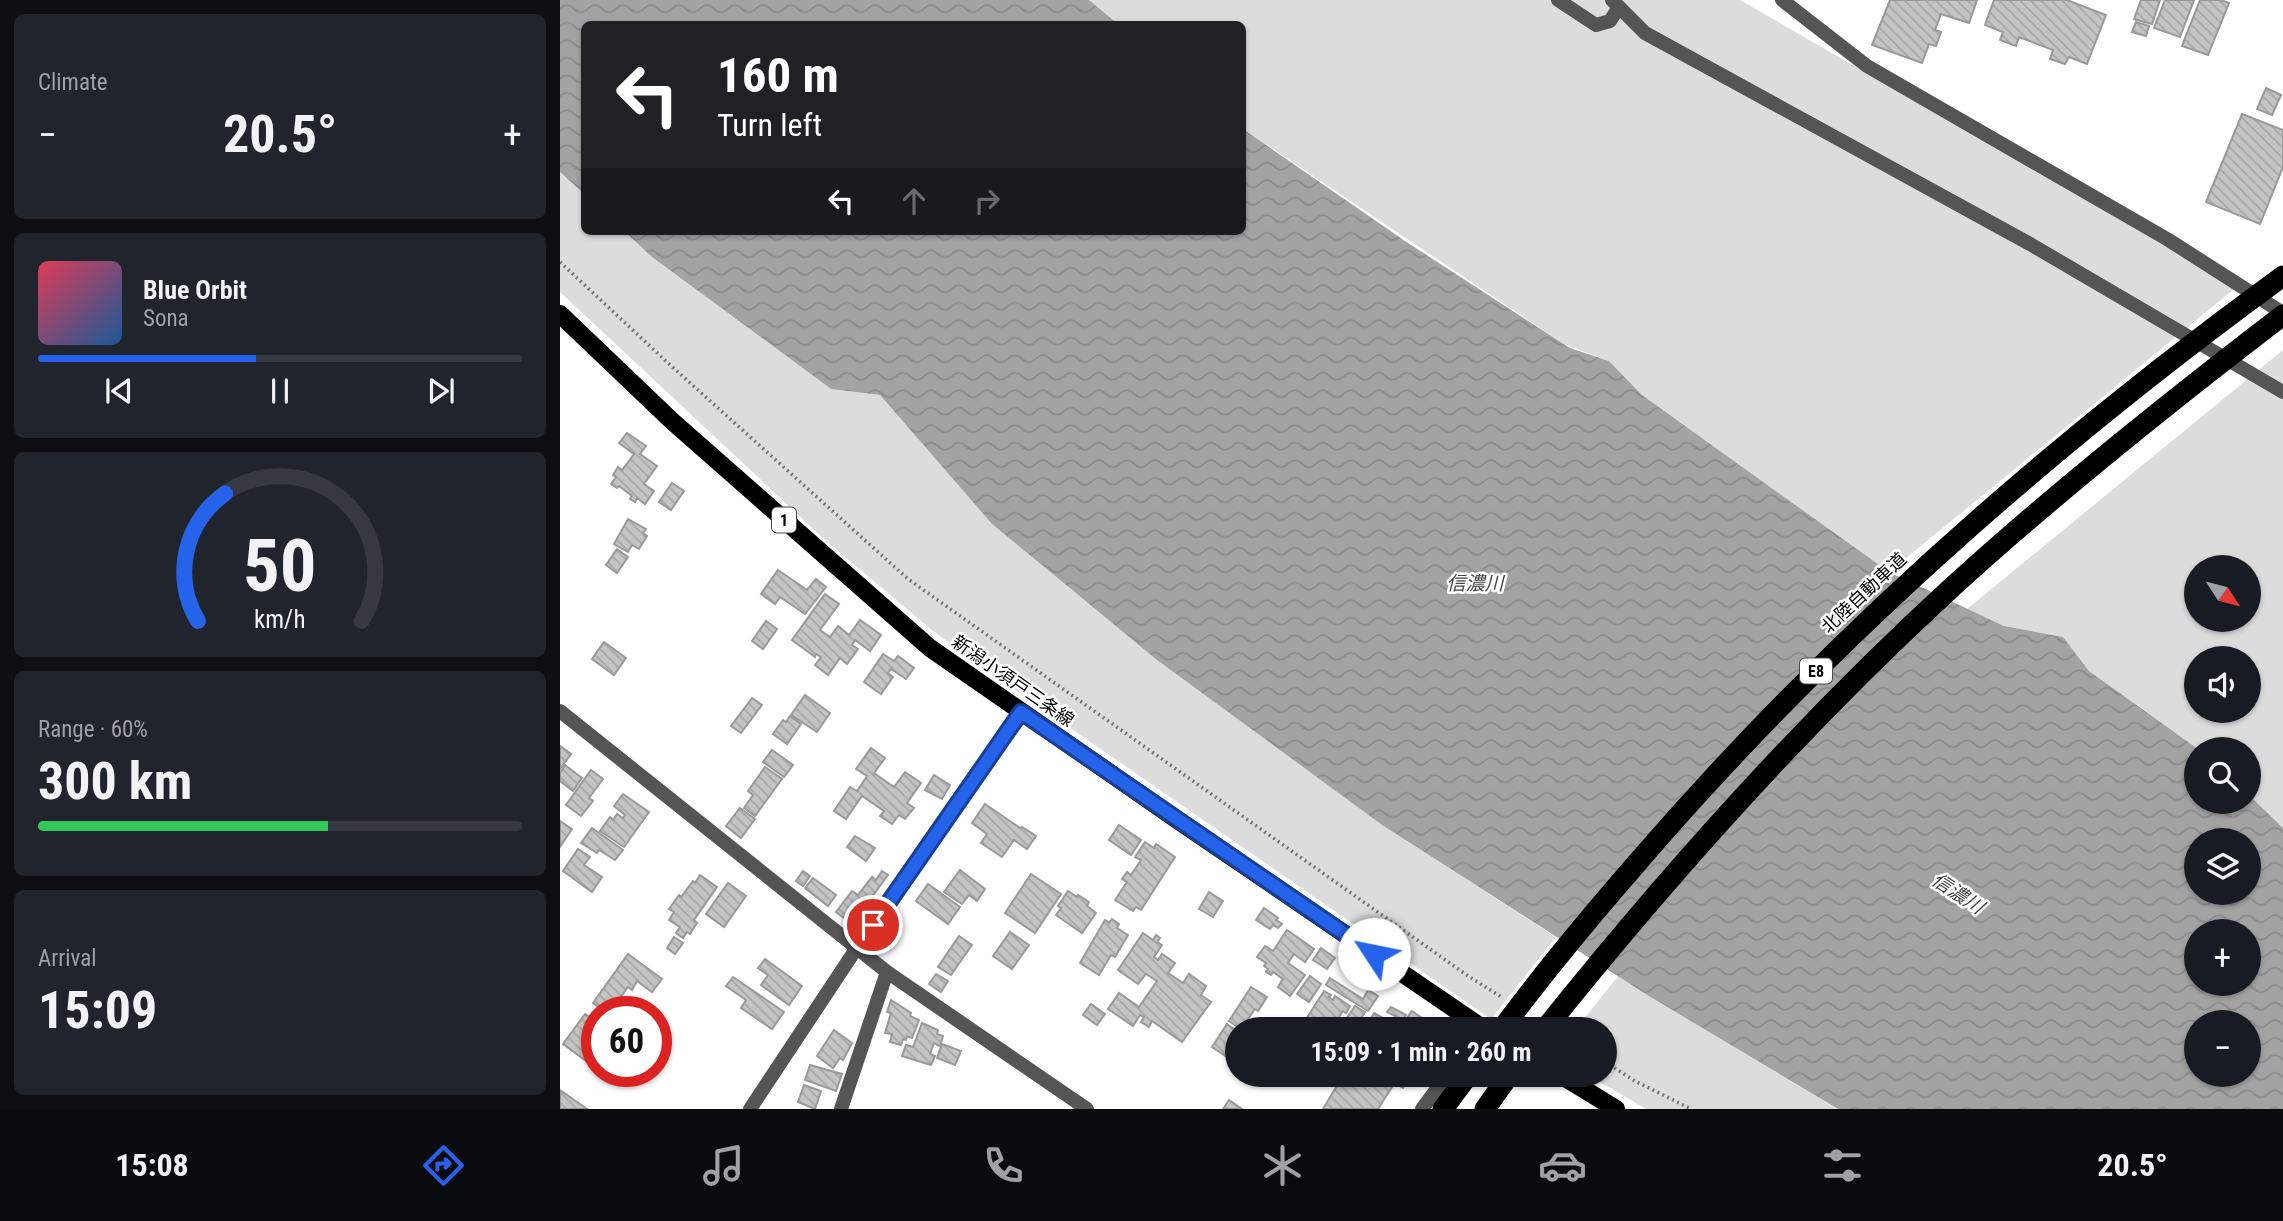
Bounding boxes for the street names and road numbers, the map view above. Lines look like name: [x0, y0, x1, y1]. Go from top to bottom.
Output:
road number: 1: [772, 508, 796, 533]
street label: 北陸自動車道: [1817, 548, 1910, 637]
street label: 新潟小須戸三条線: [948, 631, 1078, 730]
road number: E8: [1800, 658, 1832, 684]

